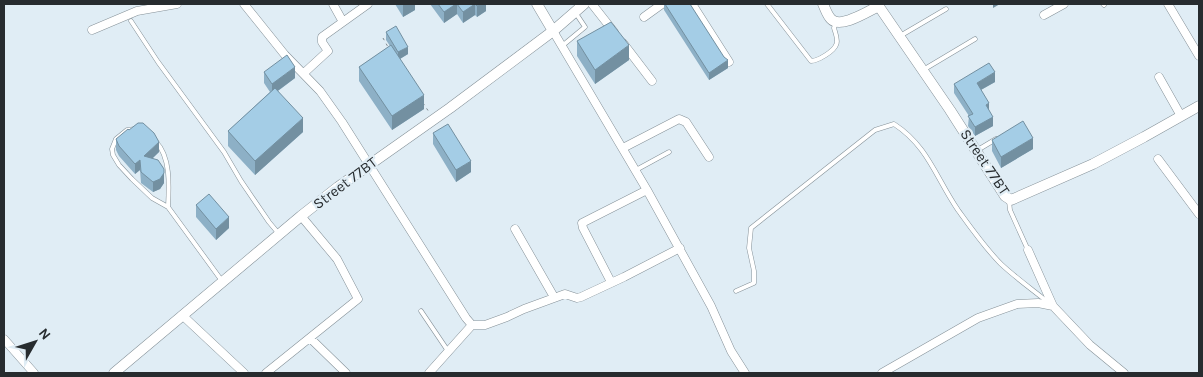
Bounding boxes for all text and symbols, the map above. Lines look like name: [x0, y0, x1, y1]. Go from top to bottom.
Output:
street label: Street 77BT: [956, 126, 1014, 199]
street label: Street 77BT: [309, 153, 381, 213]
north arrow: [10, 317, 60, 367]
text: N: [35, 325, 54, 343]

